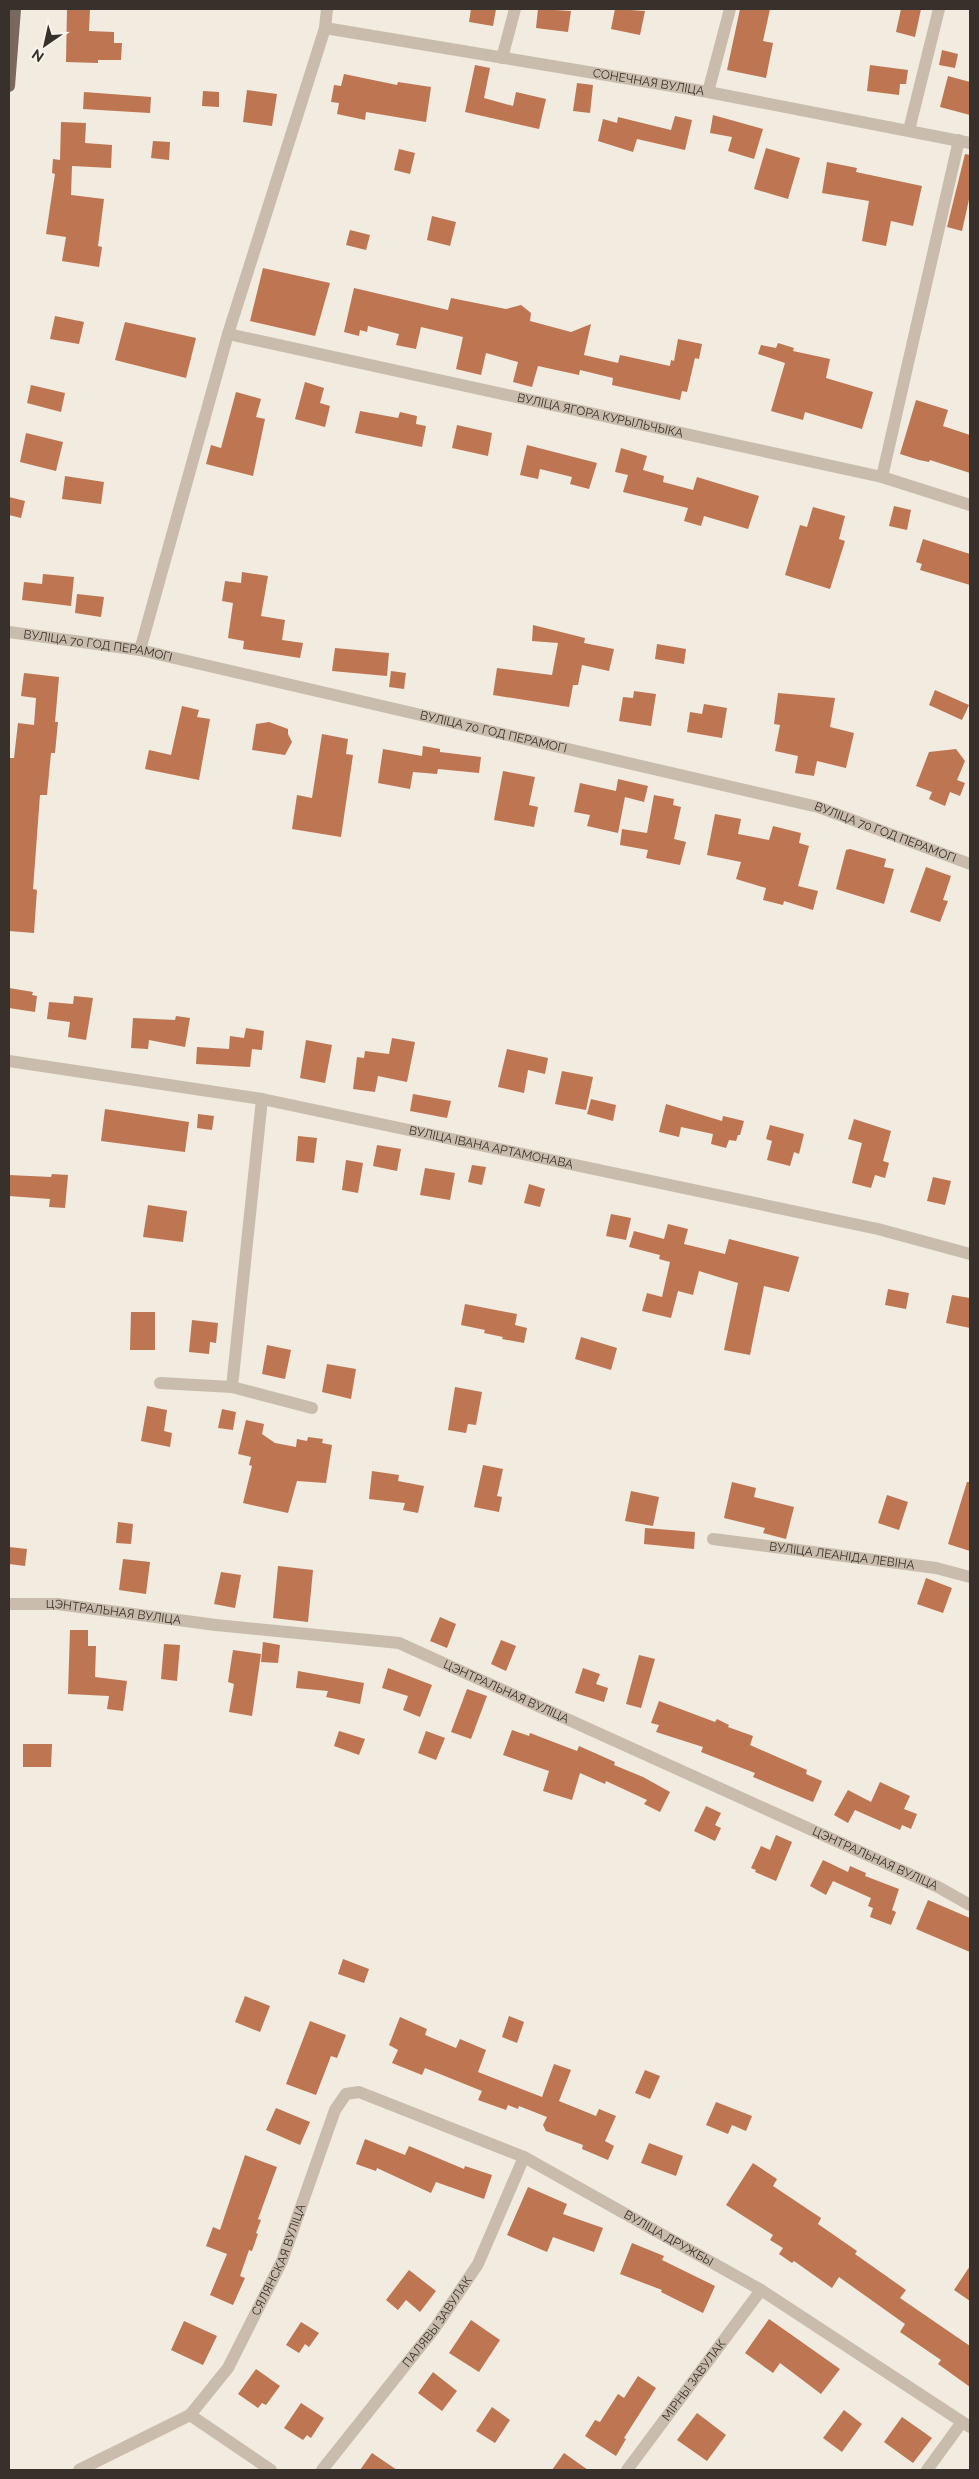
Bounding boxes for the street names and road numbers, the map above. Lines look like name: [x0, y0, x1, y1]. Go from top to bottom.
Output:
street label: СОНЕЧНАЯ ВУЛІЦА: [592, 66, 705, 98]
street label: ВУЛІЦА ЯГОРА КУРЫЛЬЧЫКА: [516, 390, 685, 440]
street label: ВУЛІЦА 70 ГОД ПЕРАМОГІ: [23, 627, 174, 664]
street label: ВУЛІЦА 70 ГОД ПЕРАМОГІ: [419, 708, 568, 756]
street label: ВУЛІЦА 70 ГОД ПЕРАМОГІ: [812, 799, 958, 865]
street label: ВУЛІЦА ІВАНА АРТАМОНАВА: [408, 1123, 575, 1172]
street label: ВУЛІЦА ЛЕАНІДА ЛЕВІНА: [768, 1539, 915, 1572]
street label: ЦЭНТРАЛЬНАЯ ВУЛІЦА: [46, 1597, 182, 1627]
street label: ЦЭНТРАЛЬНАЯ ВУЛІЦА: [441, 1657, 571, 1726]
street label: ЦЭНТРАЛЬНАЯ ВУЛІЦА: [810, 1824, 940, 1893]
street label: СЯЛЯНСКАЯ ВУЛІЦА: [249, 2202, 308, 2318]
street label: ВУЛІЦА ДРУЖБЫ: [621, 2207, 716, 2269]
street label: ПАЛЯВЫ ЗАВУЛАК: [400, 2273, 475, 2370]
street label: МІРНЫ ЗАВУЛАК: [659, 2337, 729, 2423]

